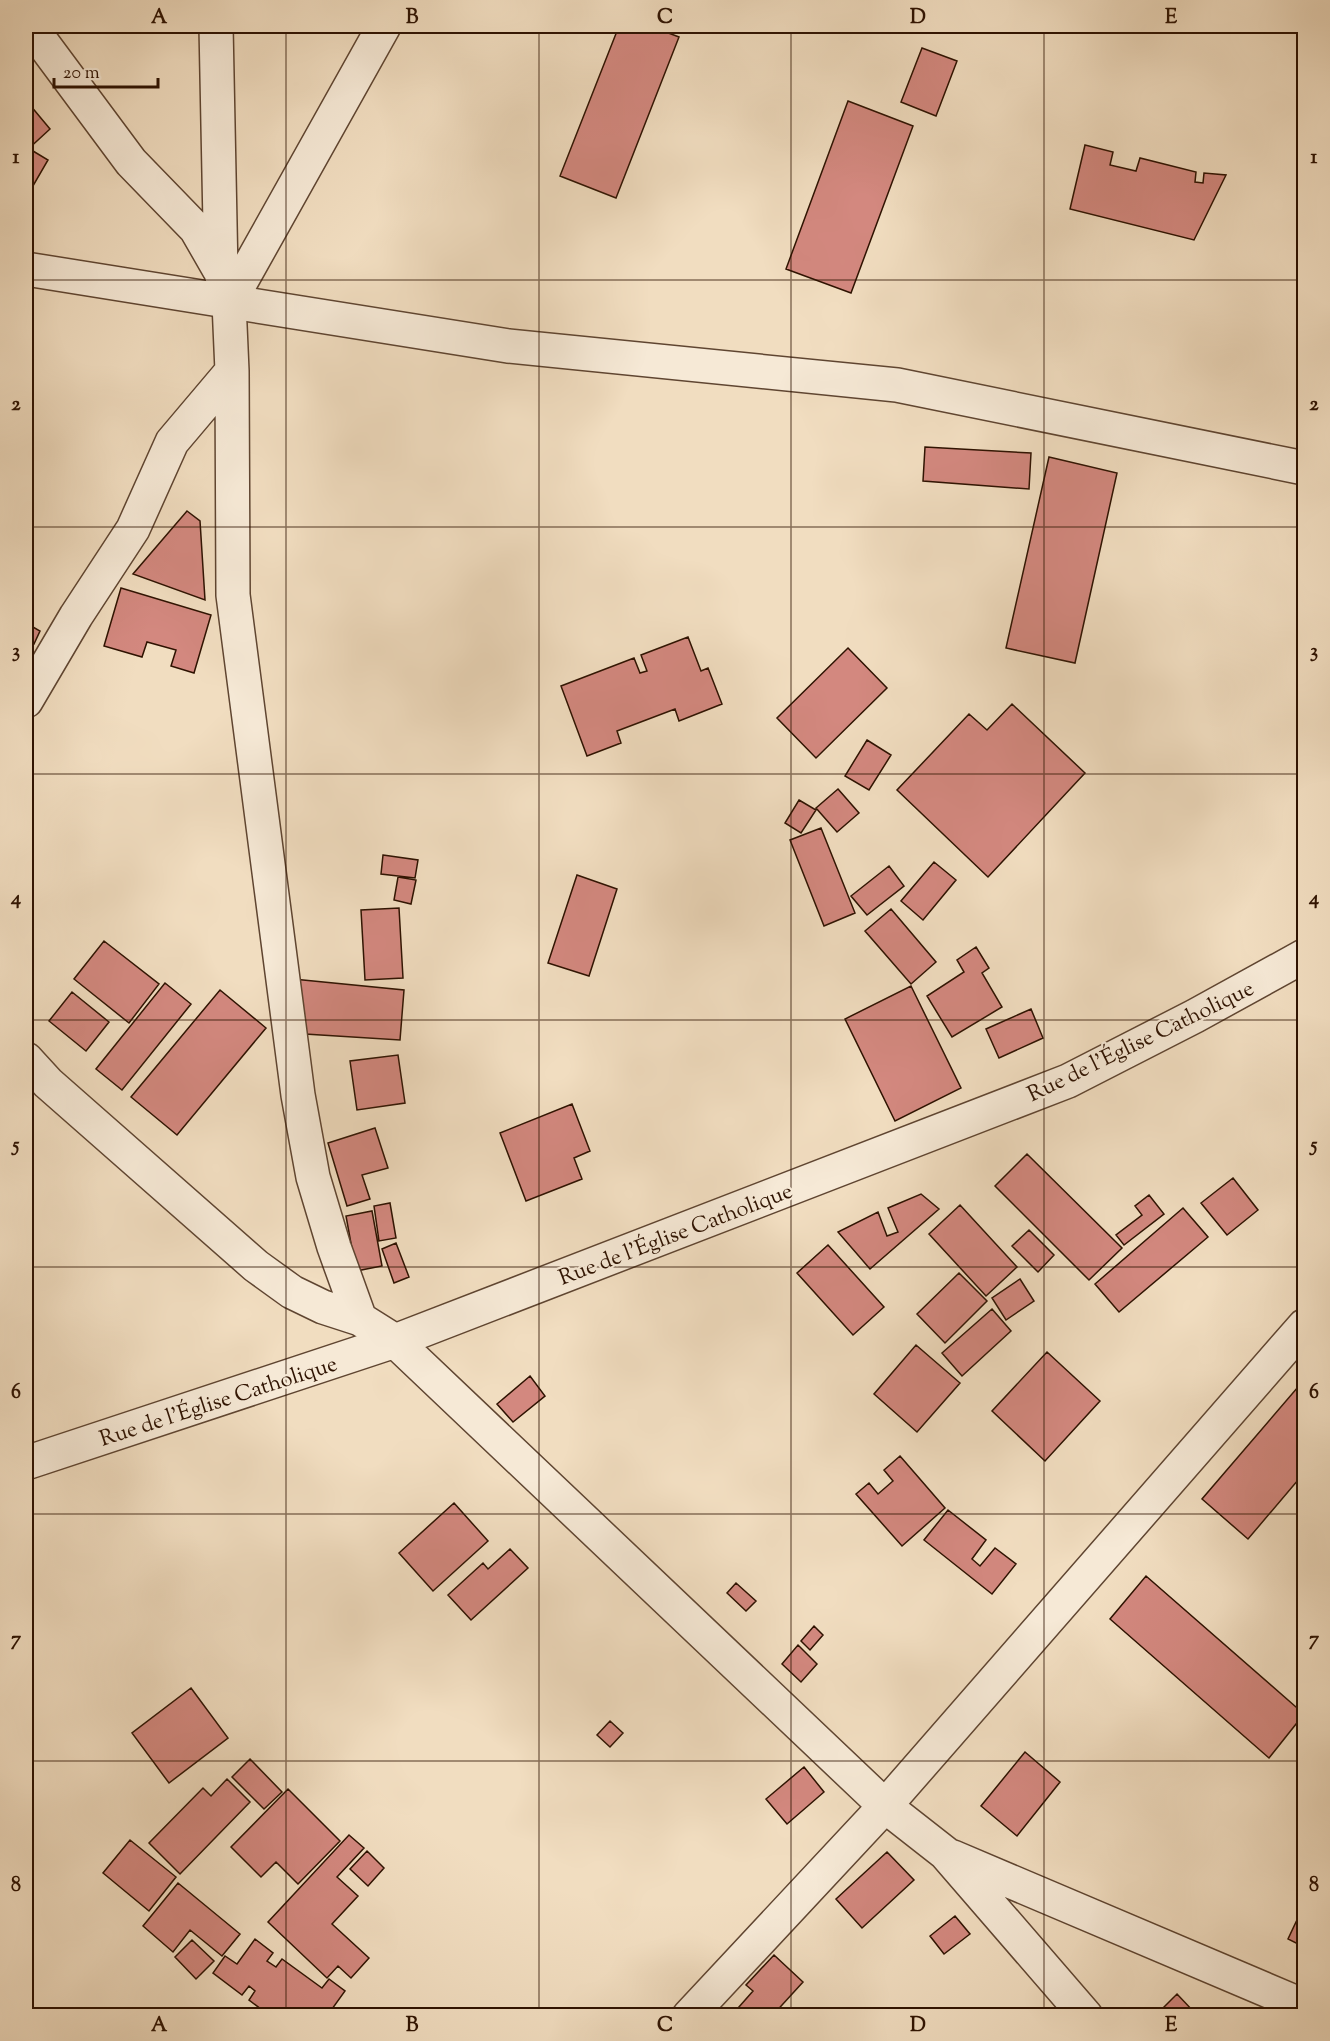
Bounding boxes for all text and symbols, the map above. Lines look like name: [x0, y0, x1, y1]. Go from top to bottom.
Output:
text: A: [151, 4, 168, 33]
text: B: [406, 4, 419, 33]
text: C: [657, 4, 673, 33]
text: D: [910, 4, 926, 33]
text: E: [1165, 4, 1178, 33]
scale bar: [54, 51, 158, 89]
text: 20 m: [63, 61, 100, 87]
text: 1: [13, 144, 20, 173]
text: 1: [1311, 144, 1318, 173]
text: 2: [11, 391, 21, 420]
text: 2: [1309, 391, 1319, 420]
text: 3: [12, 638, 20, 667]
text: 3: [1310, 638, 1318, 667]
text: 4: [10, 885, 21, 914]
text: 4: [1308, 885, 1319, 914]
street label: Rue de l'Église Catholique: [1022, 973, 1260, 1112]
text: 5: [11, 1132, 20, 1161]
text: 5: [1309, 1132, 1318, 1161]
street label: Rue de l'Église Catholique: [554, 1175, 798, 1295]
street label: Rue de l'Église Catholique: [96, 1348, 342, 1456]
text: 6: [11, 1379, 21, 1408]
text: 6: [1309, 1379, 1319, 1408]
text: 7: [11, 1626, 22, 1655]
text: 7: [1309, 1626, 1320, 1655]
text: 8: [11, 1872, 21, 1901]
text: 8: [1309, 1872, 1319, 1901]
text: A: [151, 2012, 168, 2041]
text: B: [406, 2012, 419, 2041]
text: C: [657, 2012, 673, 2041]
text: D: [910, 2012, 926, 2041]
text: E: [1165, 2012, 1178, 2041]

